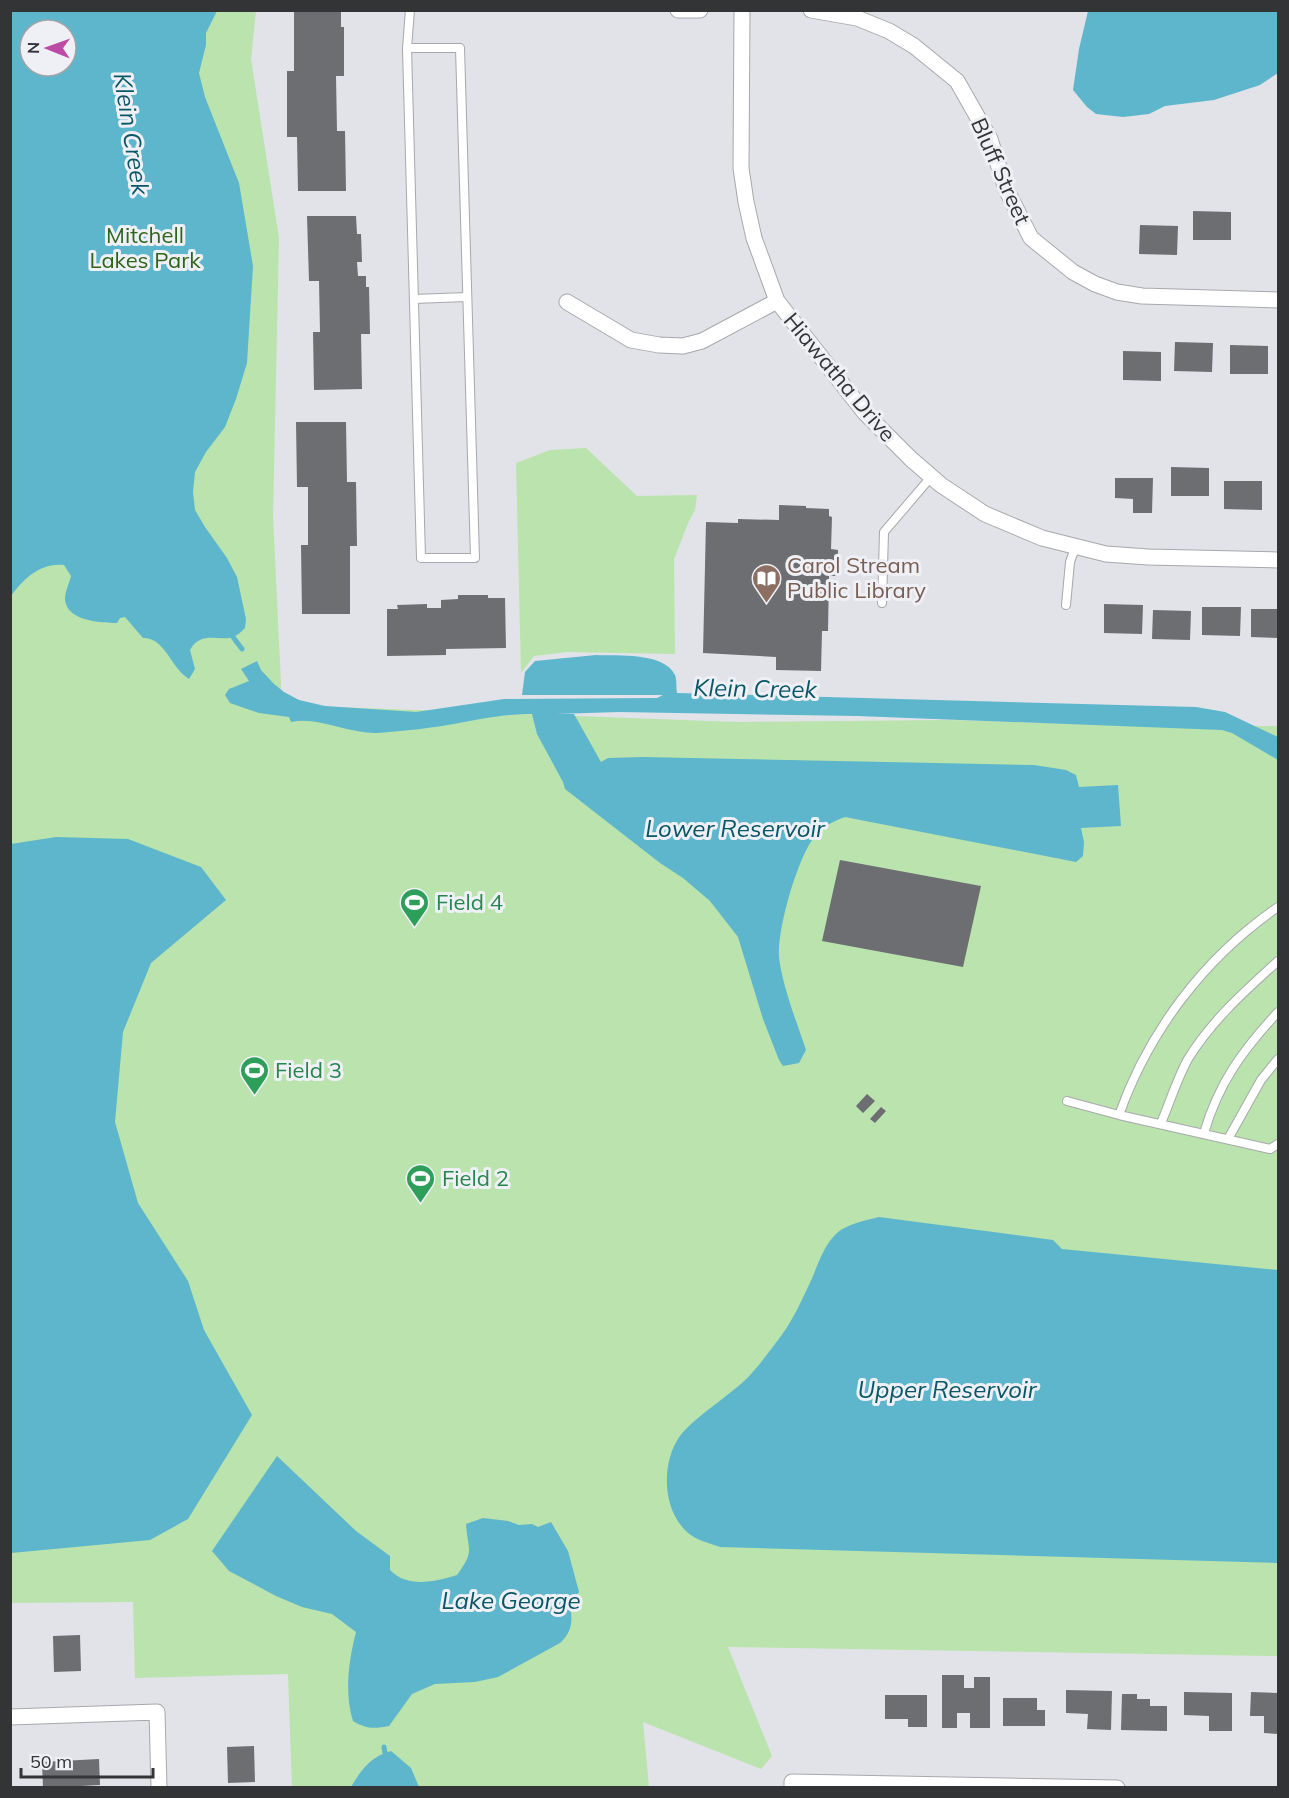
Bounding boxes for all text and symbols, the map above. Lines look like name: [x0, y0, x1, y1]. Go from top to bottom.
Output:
north arrow: [18, 18, 78, 78]
text: N: [23, 42, 43, 54]
water label: Klein Creek: [108, 71, 157, 198]
street label: Bluff Street: [965, 113, 1037, 229]
park label: Mitchell Lakes Park: [89, 221, 201, 274]
street label: Hiawatha Drive: [778, 307, 902, 447]
place label: Carol Stream Public Library: [787, 551, 926, 604]
library icon: Carol Stream Public Library: [750, 562, 782, 604]
water label: Klein Creek: [693, 672, 818, 704]
water label: Lower Reservoir: [645, 813, 826, 843]
sports icon: Field 4: [399, 886, 431, 928]
place label: Field 4: [436, 888, 503, 916]
sports icon: Field 3: [238, 1054, 270, 1096]
place label: Field 3: [275, 1056, 342, 1084]
sports icon: Field 2: [405, 1162, 437, 1204]
place label: Field 2: [442, 1164, 509, 1192]
water label: Upper Reservoir: [858, 1374, 1038, 1404]
water label: Lake George: [441, 1585, 581, 1615]
scale bar: [21, 1741, 153, 1779]
text: 50 m: [30, 1750, 72, 1773]

